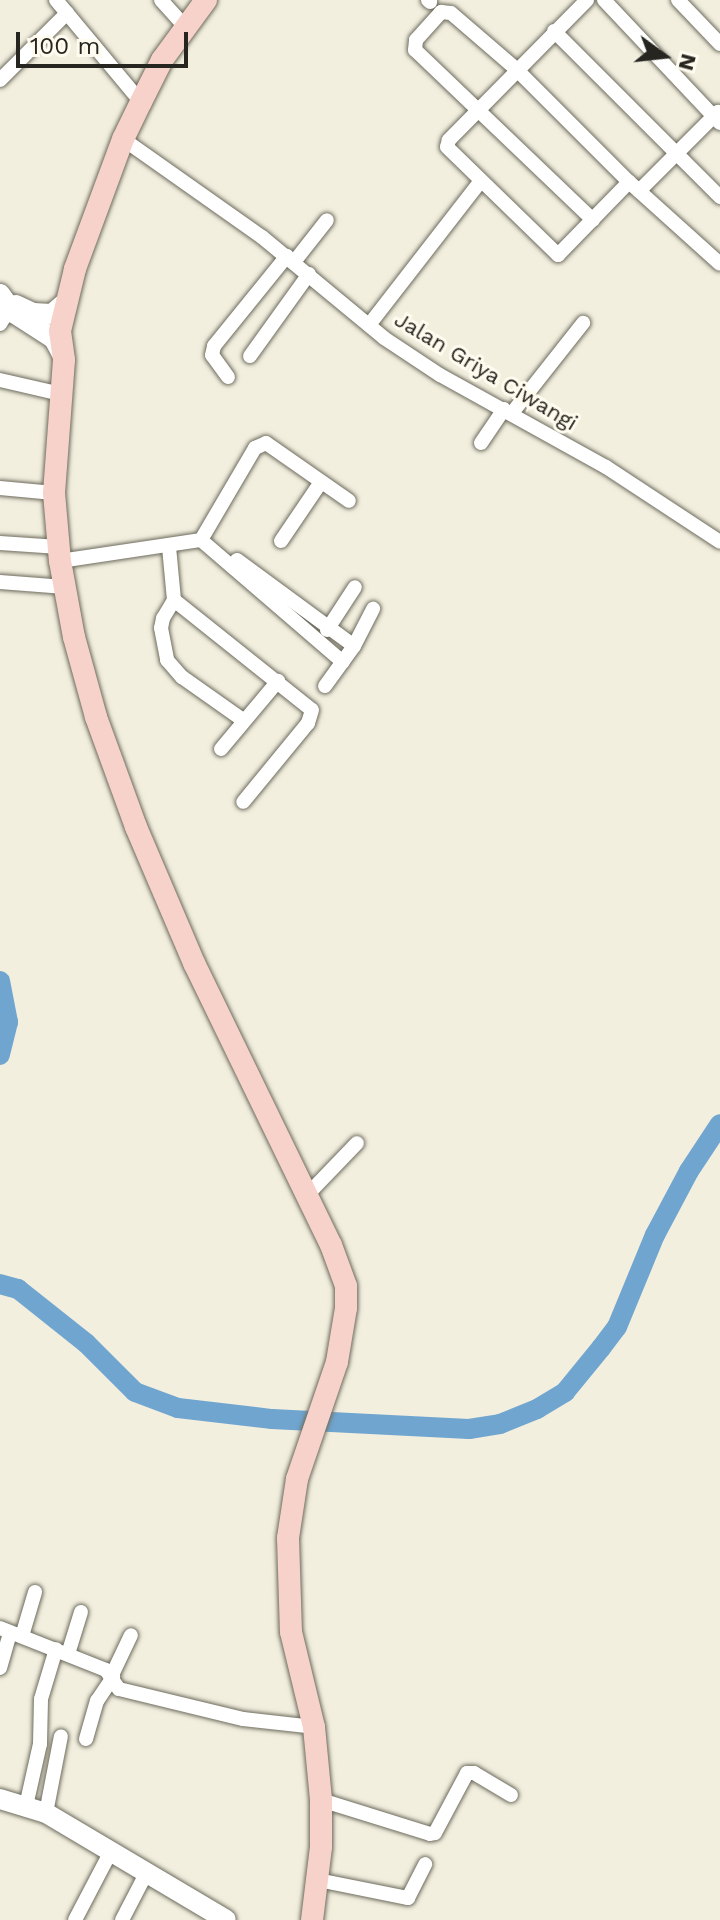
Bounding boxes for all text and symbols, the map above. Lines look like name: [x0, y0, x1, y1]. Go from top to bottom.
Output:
scale bar: [20, 16, 192, 66]
north arrow: [624, 16, 704, 96]
text: 100 m: [30, 32, 100, 60]
text: N: [673, 51, 702, 73]
street label: Jalan Griya Ciwangi: [389, 306, 583, 436]

